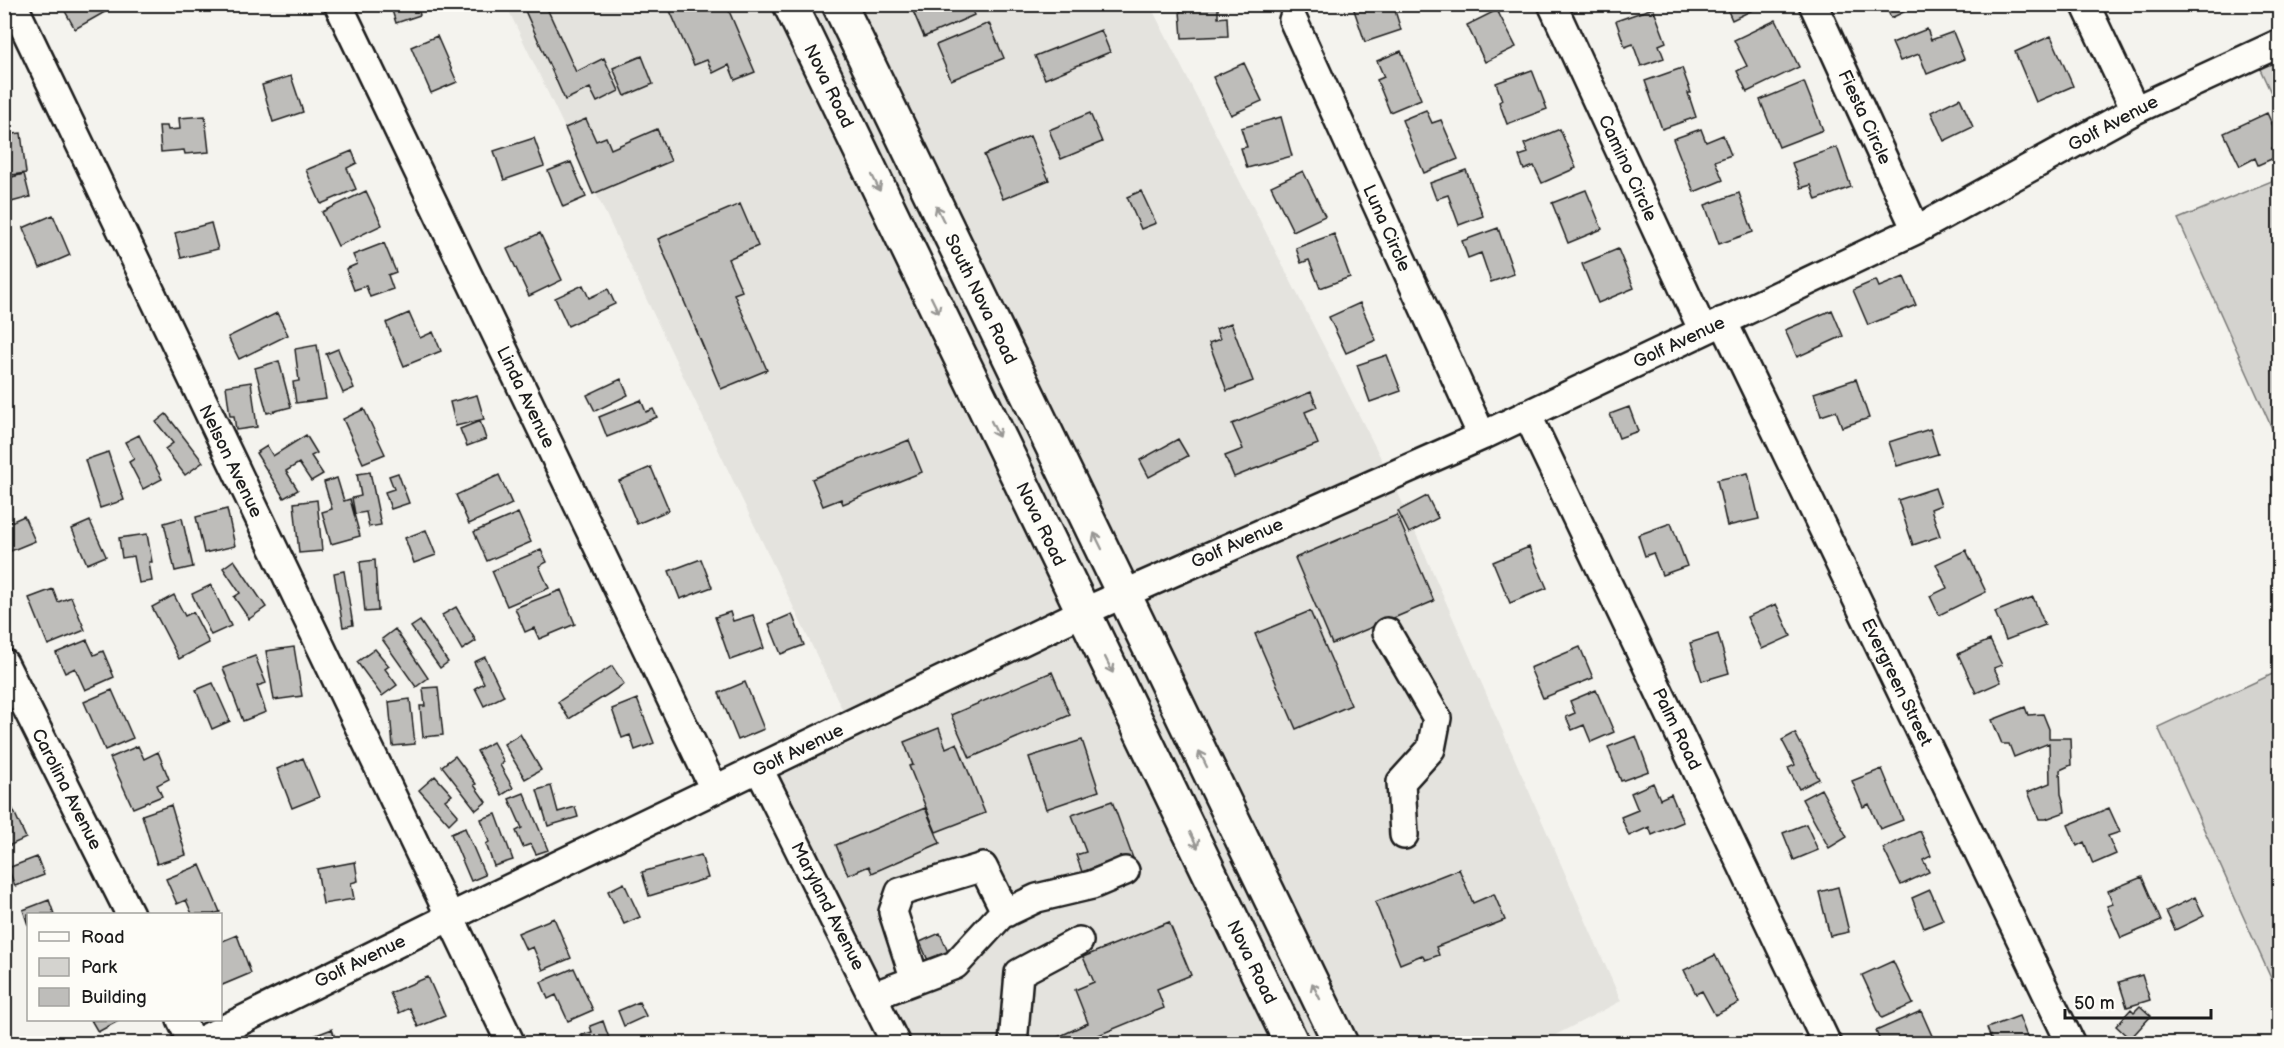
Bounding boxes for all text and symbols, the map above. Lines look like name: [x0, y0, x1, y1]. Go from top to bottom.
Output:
street label: Nova Road: [799, 41, 858, 132]
street label: Fiesta Circle: [1834, 67, 1896, 168]
street label: Golf Avenue: [2065, 91, 2162, 156]
street label: Camino Circle: [1594, 112, 1661, 225]
one-way arrow: [871, 174, 883, 192]
street label: Luna Circle: [1358, 182, 1415, 275]
one-way arrow: [934, 205, 946, 223]
street label: South Nova Road: [940, 231, 1021, 368]
one-way arrow: [930, 296, 942, 314]
street label: Golf Avenue: [1630, 312, 1729, 373]
street label: Linda Avenue: [492, 343, 559, 452]
street label: Nelson Avenue: [194, 401, 267, 521]
one-way arrow: [989, 420, 1001, 437]
street label: Nova Road: [1011, 479, 1070, 570]
street label: Golf Avenue: [1188, 514, 1287, 573]
one-way arrow: [1092, 532, 1103, 550]
street label: Evergreen Street: [1857, 615, 1937, 750]
one-way arrow: [1103, 655, 1115, 673]
street label: Palm Road: [1648, 685, 1705, 773]
street label: Golf Avenue: [749, 719, 847, 781]
street label: Carolina Avenue: [27, 725, 106, 854]
one-way arrow: [1197, 750, 1209, 768]
one-way arrow: [1188, 831, 1200, 849]
street label: Maryland Avenue: [786, 839, 869, 974]
legend: [27, 913, 222, 1021]
street label: Nova Road: [1222, 917, 1281, 1008]
text: Road: [81, 927, 125, 948]
street label: Golf Avenue: [311, 930, 409, 992]
text: Park: [81, 957, 117, 978]
one-way arrow: [1309, 982, 1321, 1000]
scale bar: [2065, 982, 2210, 1020]
text: Building: [81, 987, 147, 1008]
text: 50 m: [2074, 993, 2115, 1014]

